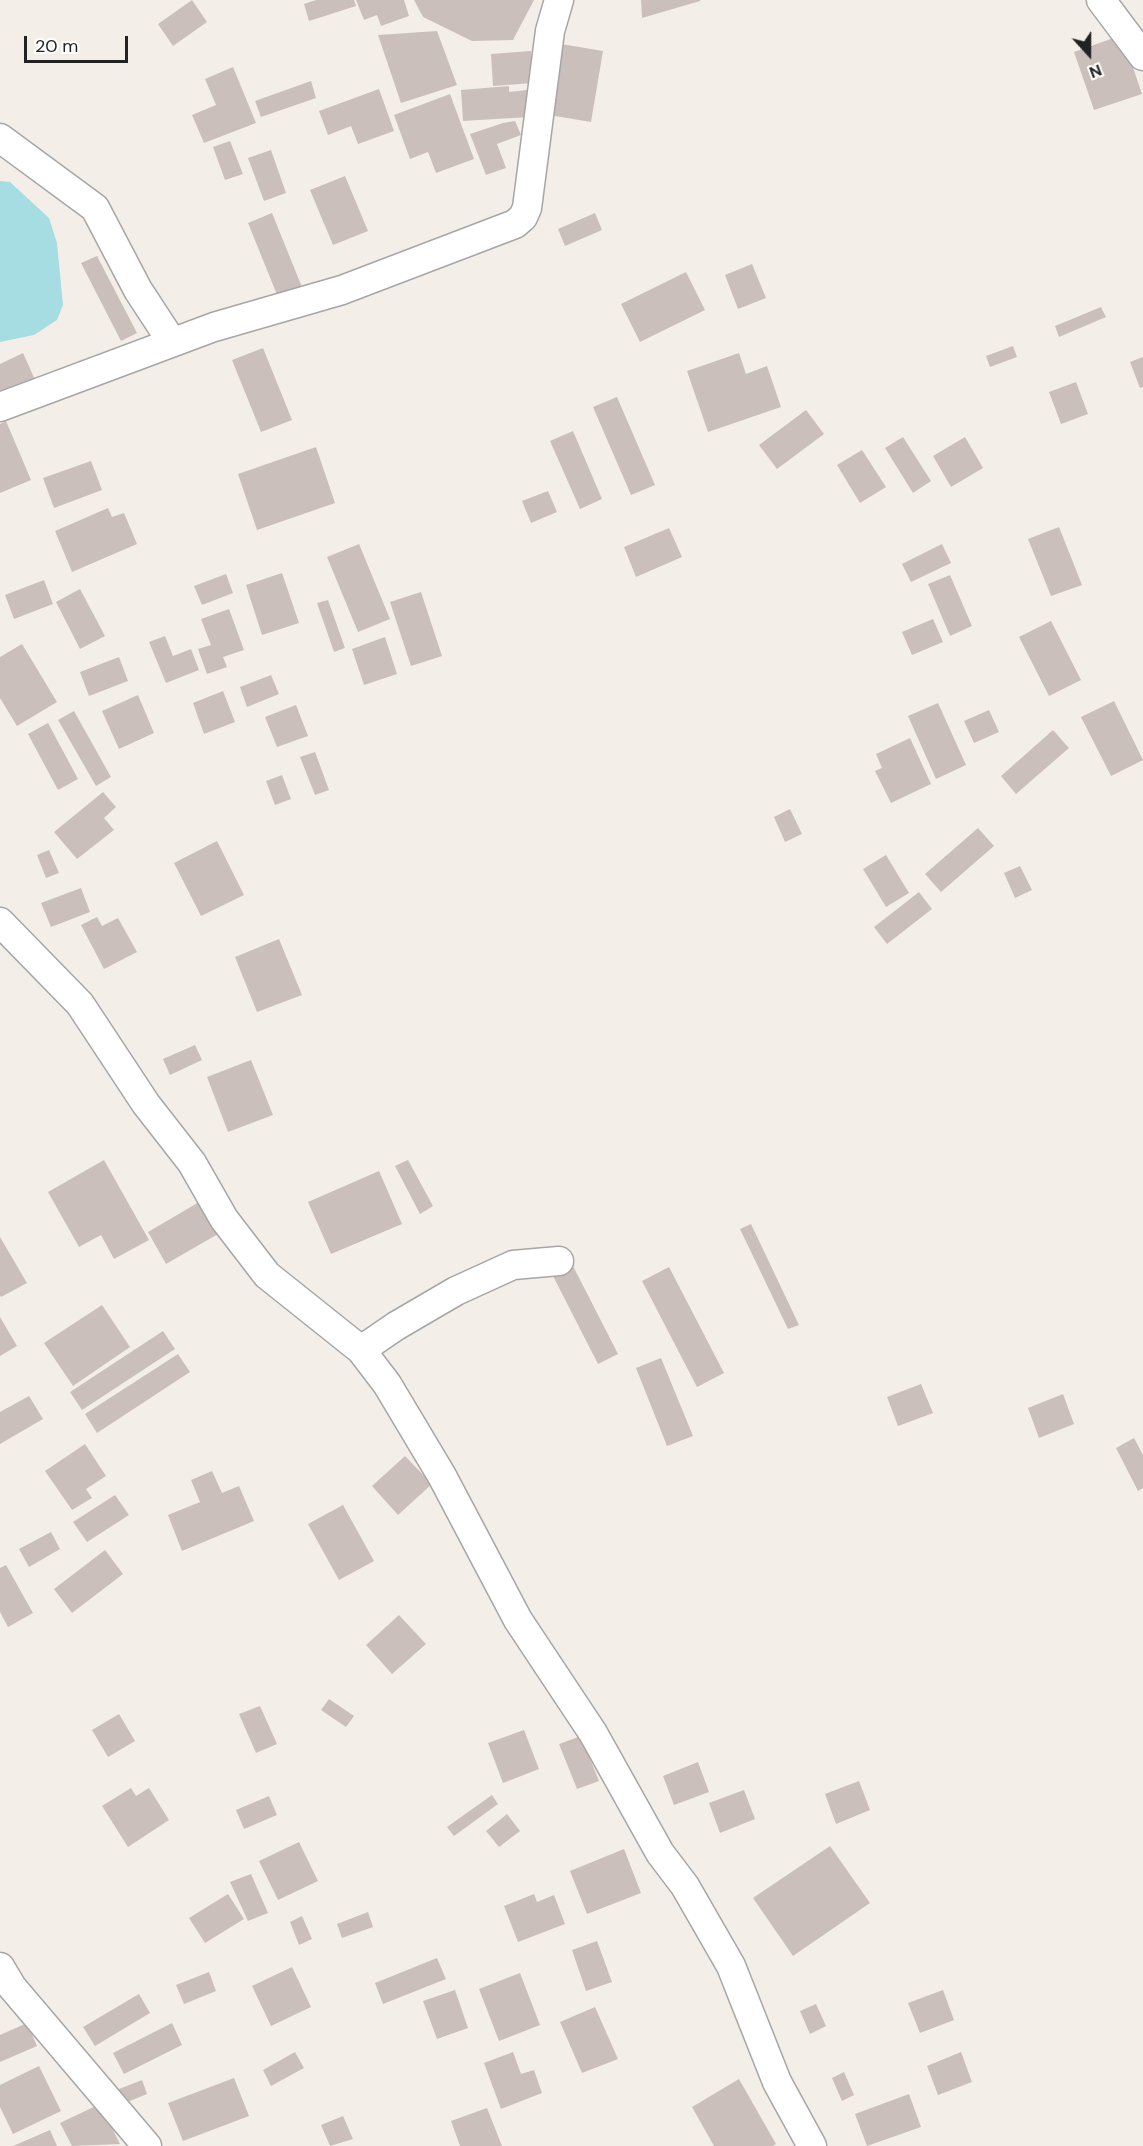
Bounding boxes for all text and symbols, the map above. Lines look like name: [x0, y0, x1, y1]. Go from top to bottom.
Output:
scale bar: [27, 24, 130, 62]
north arrow: [1059, 24, 1119, 84]
text: 20 m: [35, 34, 78, 58]
text: N: [1086, 59, 1105, 83]

